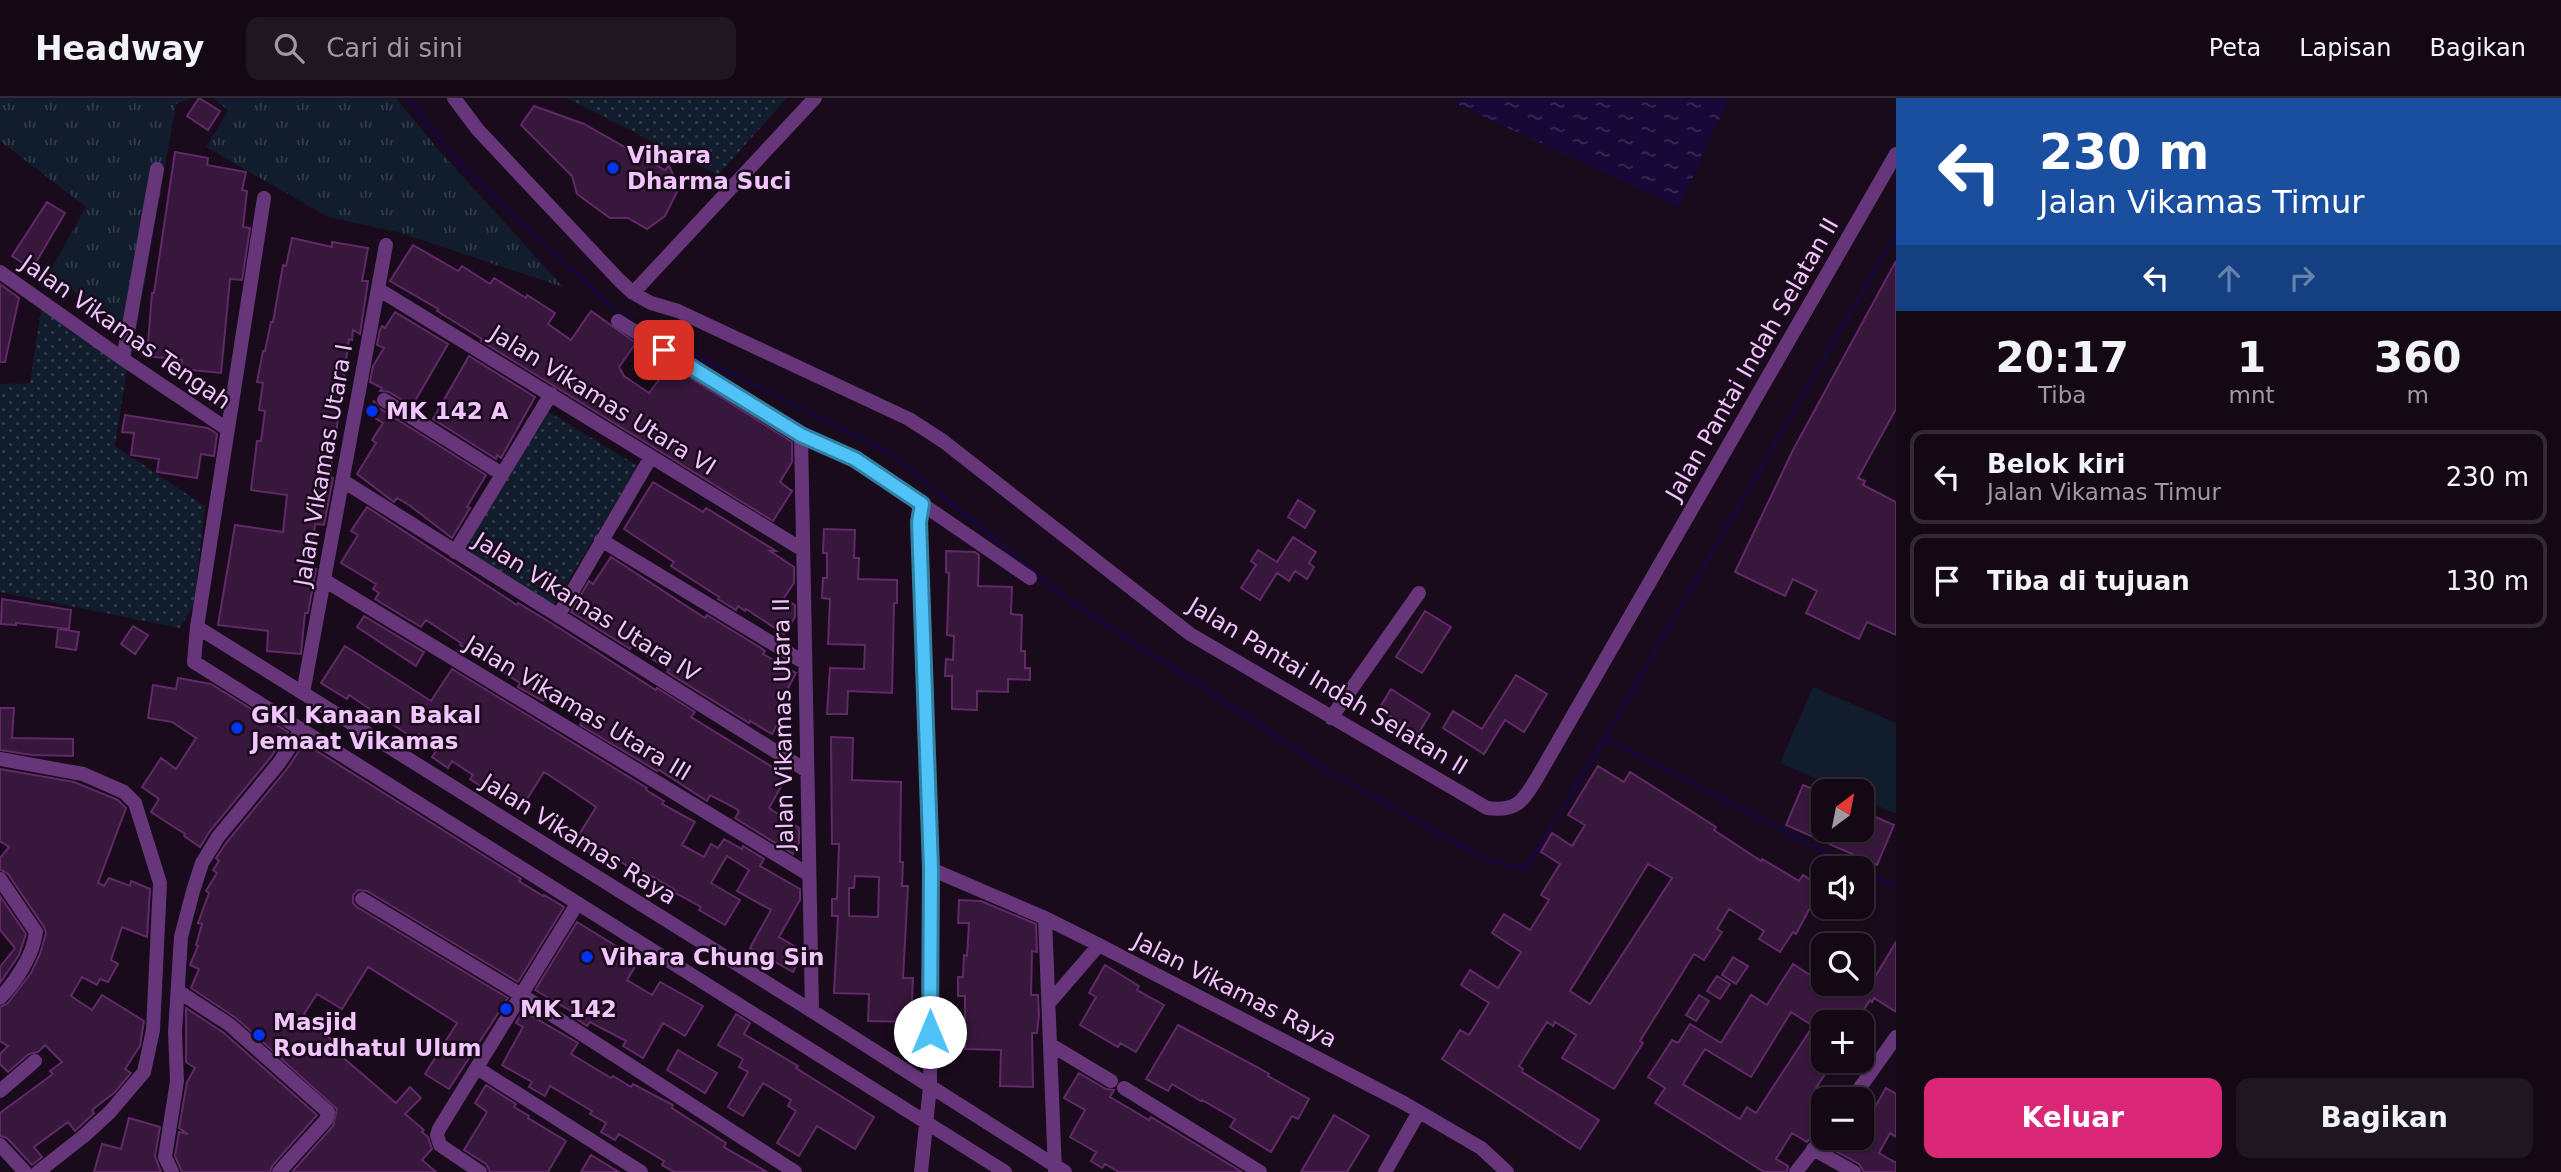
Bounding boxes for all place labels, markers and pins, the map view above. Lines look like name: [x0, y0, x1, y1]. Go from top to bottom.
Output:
place label: Vihara Dharma Suci: [627, 142, 791, 194]
marker: Vihara Dharma Suci: [605, 160, 621, 176]
pin: [634, 320, 694, 380]
place label: MK 142 A: [386, 398, 509, 424]
marker: MK 142 A: [364, 403, 380, 419]
place label: GKI Kanaan Bakal Jemaat Vikamas: [249, 702, 481, 754]
marker: GKI Kanaan Bakal Jemaat Vikamas: [229, 720, 245, 736]
place label: Vihara Chung Sin: [601, 944, 824, 970]
marker: Vihara Chung Sin: [579, 949, 595, 965]
place label: MK 142: [520, 996, 617, 1022]
marker: MK 142: [498, 1001, 514, 1017]
place label: Masjid Roudhatul Ulum: [273, 1009, 481, 1061]
marker: Masjid Roudhatul Ulum: [251, 1027, 267, 1043]

